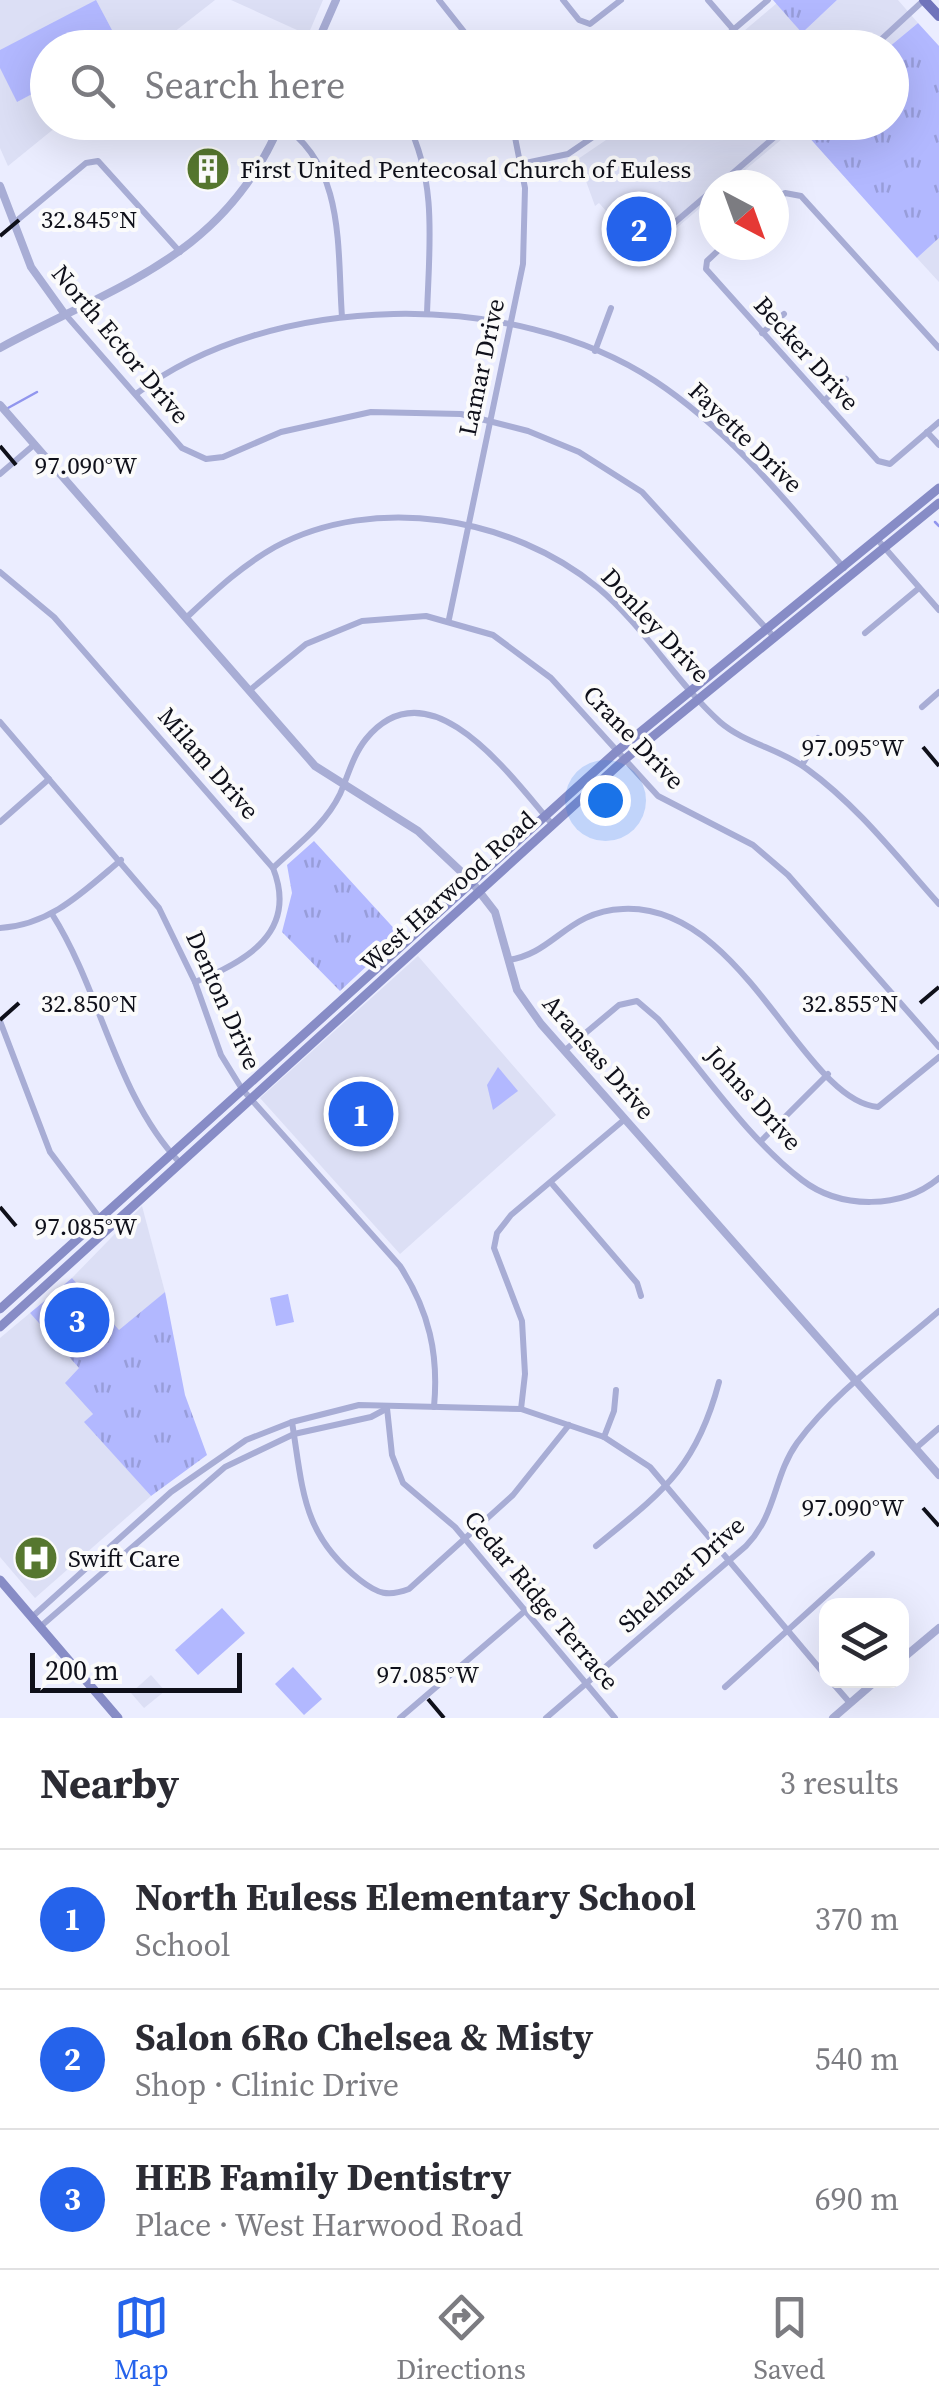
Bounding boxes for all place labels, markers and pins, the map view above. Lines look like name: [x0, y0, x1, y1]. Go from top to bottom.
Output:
building icon: First United Pentecosal Church of Euless: [185, 146, 231, 192]
place label: First United Pentecosal Church of Euless: [240, 152, 691, 186]
pin: 2: [606, 192, 672, 266]
pin: 1: [328, 1076, 394, 1152]
pin: 3: [44, 1282, 110, 1358]
hospital icon: Swift Care: [13, 1535, 59, 1581]
place label: Swift Care: [68, 1541, 180, 1575]

